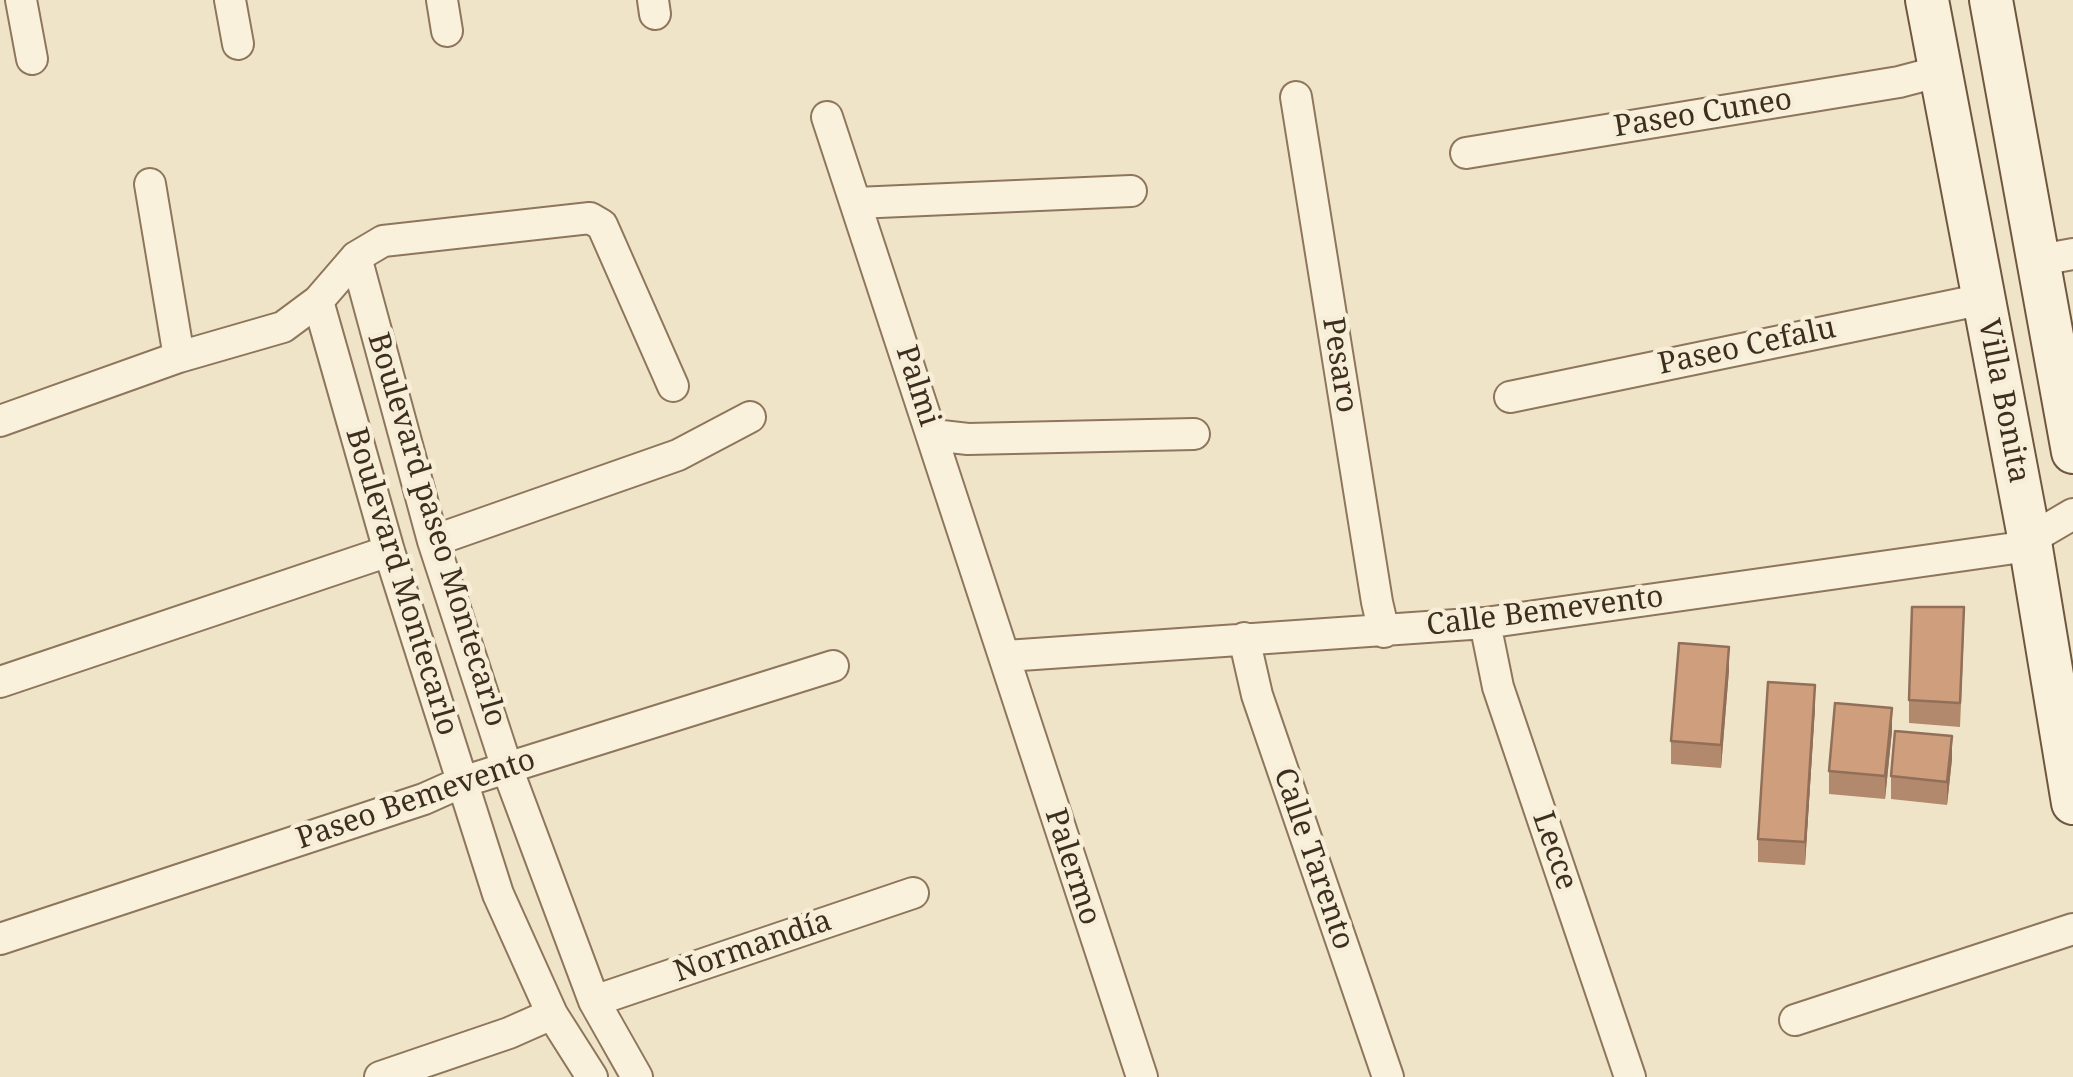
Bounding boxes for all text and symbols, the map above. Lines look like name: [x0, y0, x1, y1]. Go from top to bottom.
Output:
street label: Paseo Cuneo: [1611, 82, 1795, 146]
street label: Paseo Cefalu: [1655, 311, 1839, 383]
street label: Pesaro: [1314, 315, 1364, 415]
street label: Villa Bonita: [1969, 316, 2037, 486]
street label: Boulevard paseo Montecarlo: [359, 329, 513, 731]
street label: Palmi: [887, 341, 947, 431]
street label: Boulevard Montecarlo: [337, 424, 465, 740]
street label: Calle Bemevento: [1424, 580, 1666, 644]
street label: Paseo Bemevento: [292, 742, 540, 858]
street label: Calle Tarento: [1265, 764, 1361, 954]
street label: Palermo: [1036, 804, 1108, 930]
street label: Lecce: [1524, 807, 1584, 895]
street label: Normandía: [670, 903, 836, 991]

